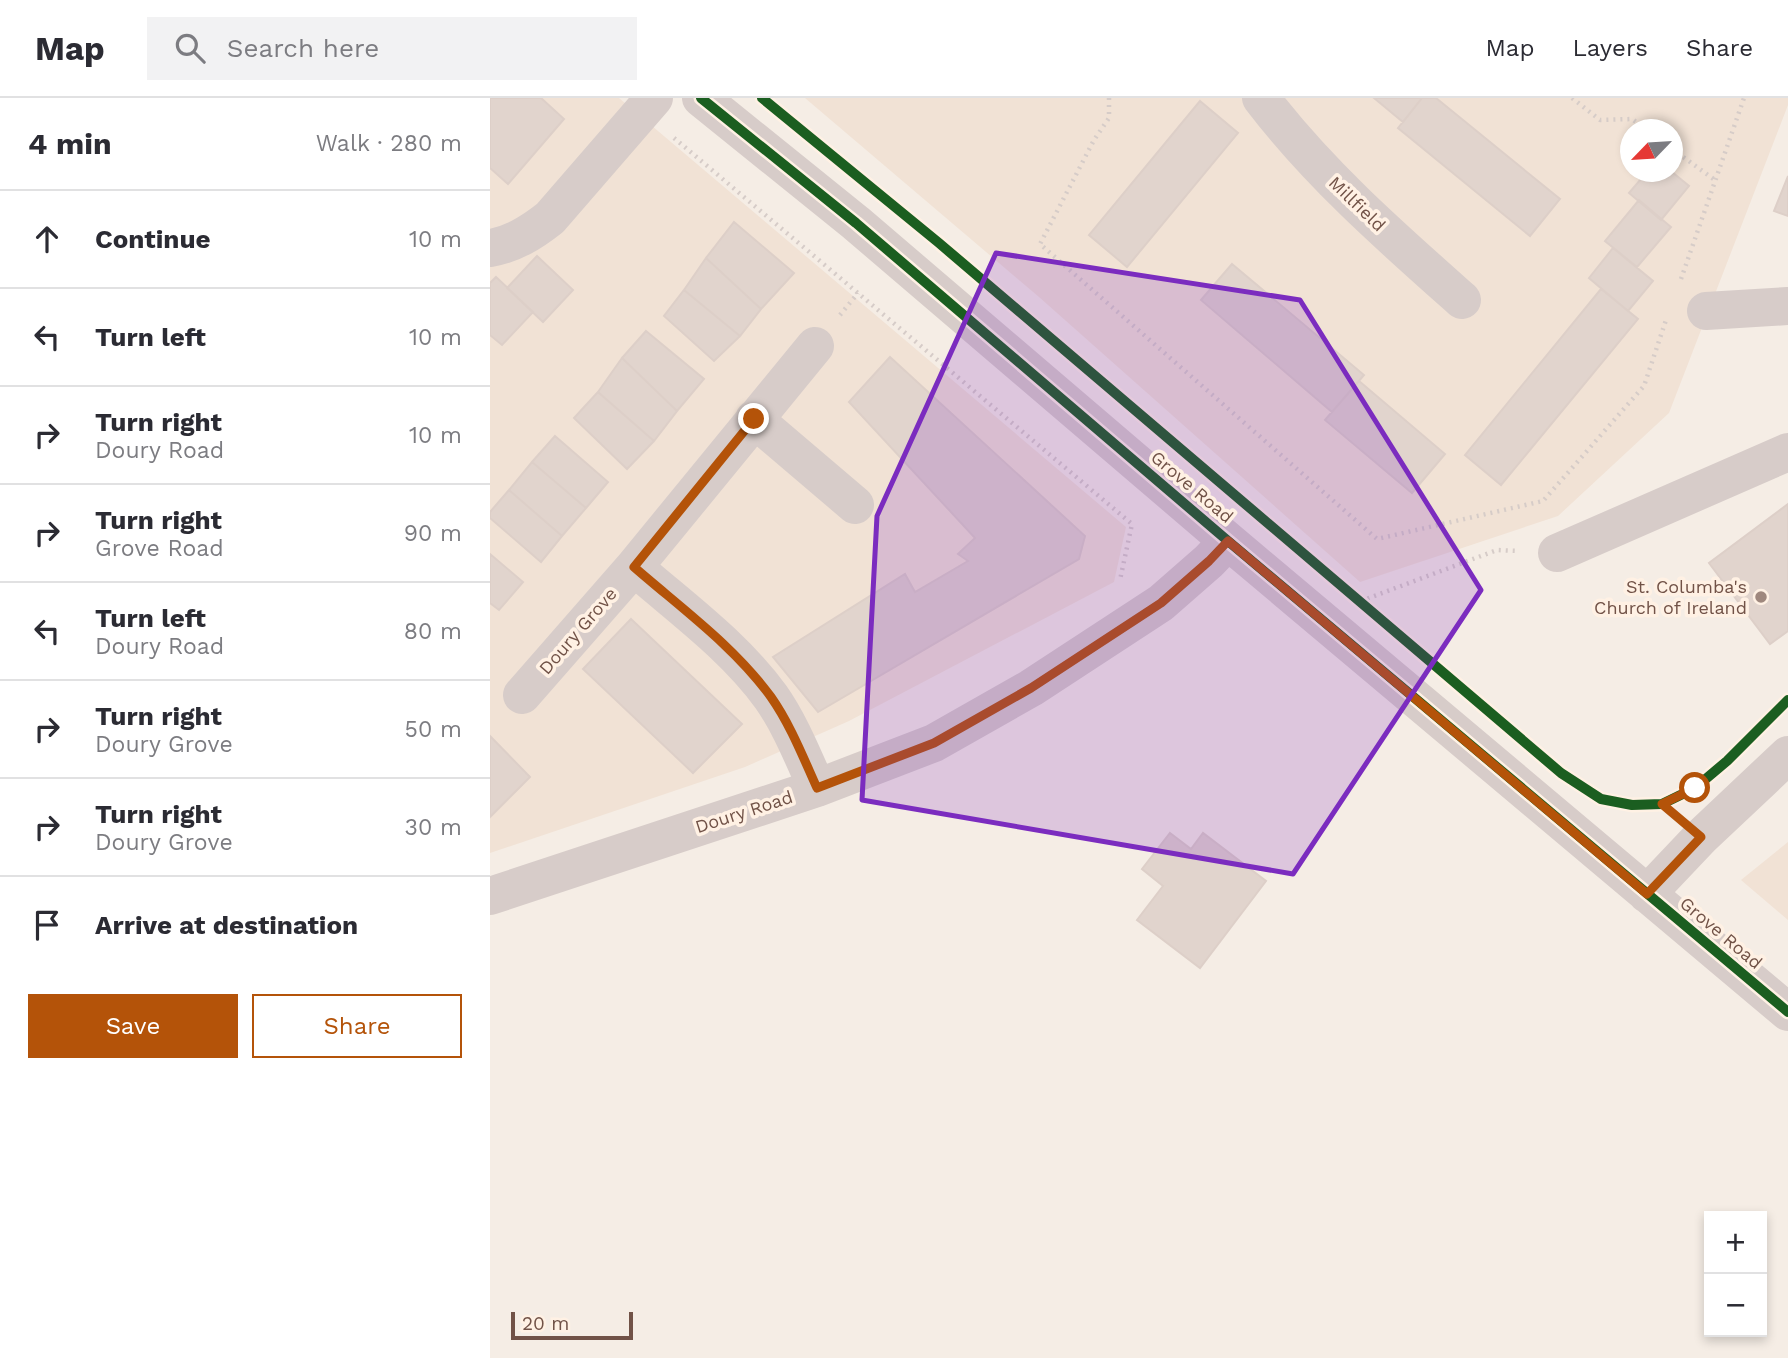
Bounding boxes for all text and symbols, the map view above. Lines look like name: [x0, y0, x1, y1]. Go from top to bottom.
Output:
search box: [147, 17, 637, 80]
text: Map: [35, 29, 105, 68]
icon: search: [171, 29, 209, 67]
text: Search here: [227, 33, 379, 63]
text: Map: [1486, 34, 1534, 62]
text: Layers: [1572, 34, 1648, 62]
text: Share: [1686, 34, 1753, 62]
north arrow: [1620, 119, 1683, 182]
text: 4 min: [28, 126, 112, 161]
text: Walk · 280 m: [316, 130, 462, 157]
street label: Millfield: [1325, 172, 1390, 236]
icon: ahead: [28, 220, 66, 258]
text: Continue: [95, 224, 211, 254]
text: 10 m: [409, 226, 462, 253]
icon: left: [28, 318, 66, 356]
text: Turn left: [95, 322, 206, 352]
text: 10 m: [409, 324, 462, 351]
route end: [738, 403, 769, 434]
text: Turn right: [95, 407, 222, 437]
icon: right: [28, 416, 66, 454]
text: 10 m: [409, 422, 462, 449]
text: Doury Road: [95, 437, 224, 464]
street label: Grove Road: [1147, 446, 1238, 527]
text: Turn right: [95, 505, 222, 535]
icon: right: [28, 514, 66, 552]
text: 90 m: [404, 520, 462, 547]
text: Grove Road: [95, 535, 224, 562]
place label: St. Columba's Church of Ireland: [1594, 576, 1747, 618]
street label: Doury Grove: [534, 583, 621, 678]
marker: St. Columba's Church of Ireland: [1753, 589, 1769, 605]
text: Turn left: [95, 603, 206, 633]
icon: left: [28, 612, 66, 650]
text: 80 m: [404, 618, 462, 645]
text: Doury Road: [95, 633, 224, 660]
text: Turn right: [95, 701, 222, 731]
icon: right: [28, 710, 66, 748]
text: 50 m: [405, 716, 462, 743]
text: Doury Grove: [95, 731, 233, 758]
route start: [1679, 772, 1710, 803]
street label: Doury Road: [692, 786, 795, 837]
text: Turn right: [95, 799, 222, 829]
icon: right: [28, 808, 66, 846]
text: 30 m: [405, 814, 462, 841]
text: Doury Grove: [95, 829, 233, 856]
street label: Grove Road: [1676, 892, 1767, 973]
icon: arrive: [28, 906, 66, 944]
text: Arrive at destination: [95, 910, 358, 940]
button: Save: [28, 994, 238, 1058]
button: Share: [252, 994, 462, 1058]
map controls: [1704, 1211, 1767, 1337]
button: +: [1704, 1211, 1767, 1274]
button: −: [1704, 1274, 1767, 1337]
scale bar: [511, 1309, 634, 1341]
text: 20 m: [522, 1312, 569, 1335]

